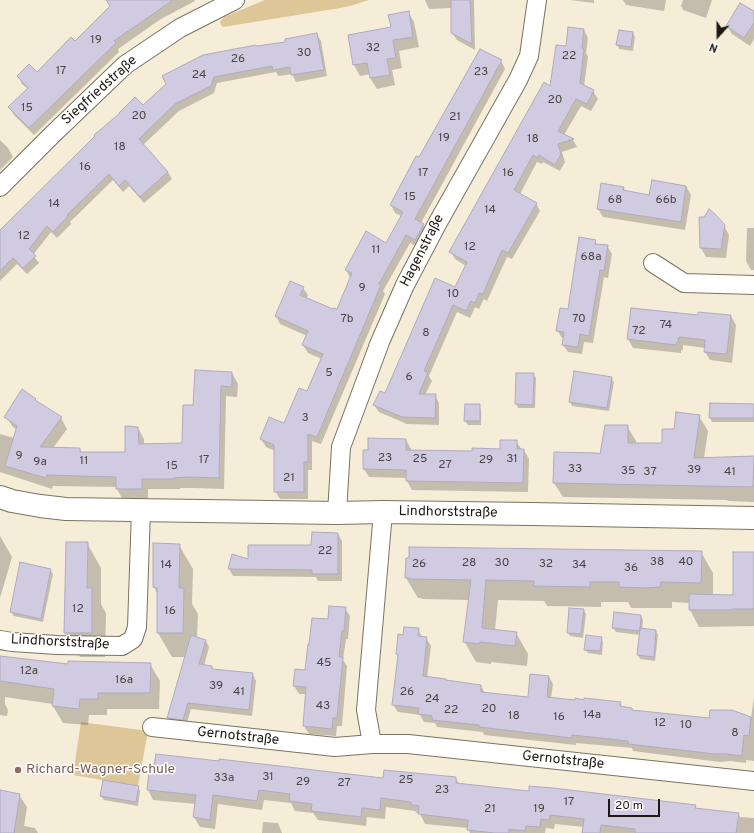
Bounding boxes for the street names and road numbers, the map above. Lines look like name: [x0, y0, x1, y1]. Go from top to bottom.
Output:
street label: Siegfriedstraße: [59, 53, 141, 129]
street label: Hagenstraße: [398, 212, 448, 290]
street label: Lindhorststraße: [398, 504, 498, 522]
street label: Lindhorststraße: [10, 632, 110, 654]
street label: Gernotstraße: [196, 724, 280, 750]
street label: Gernotstraße: [521, 748, 605, 774]

